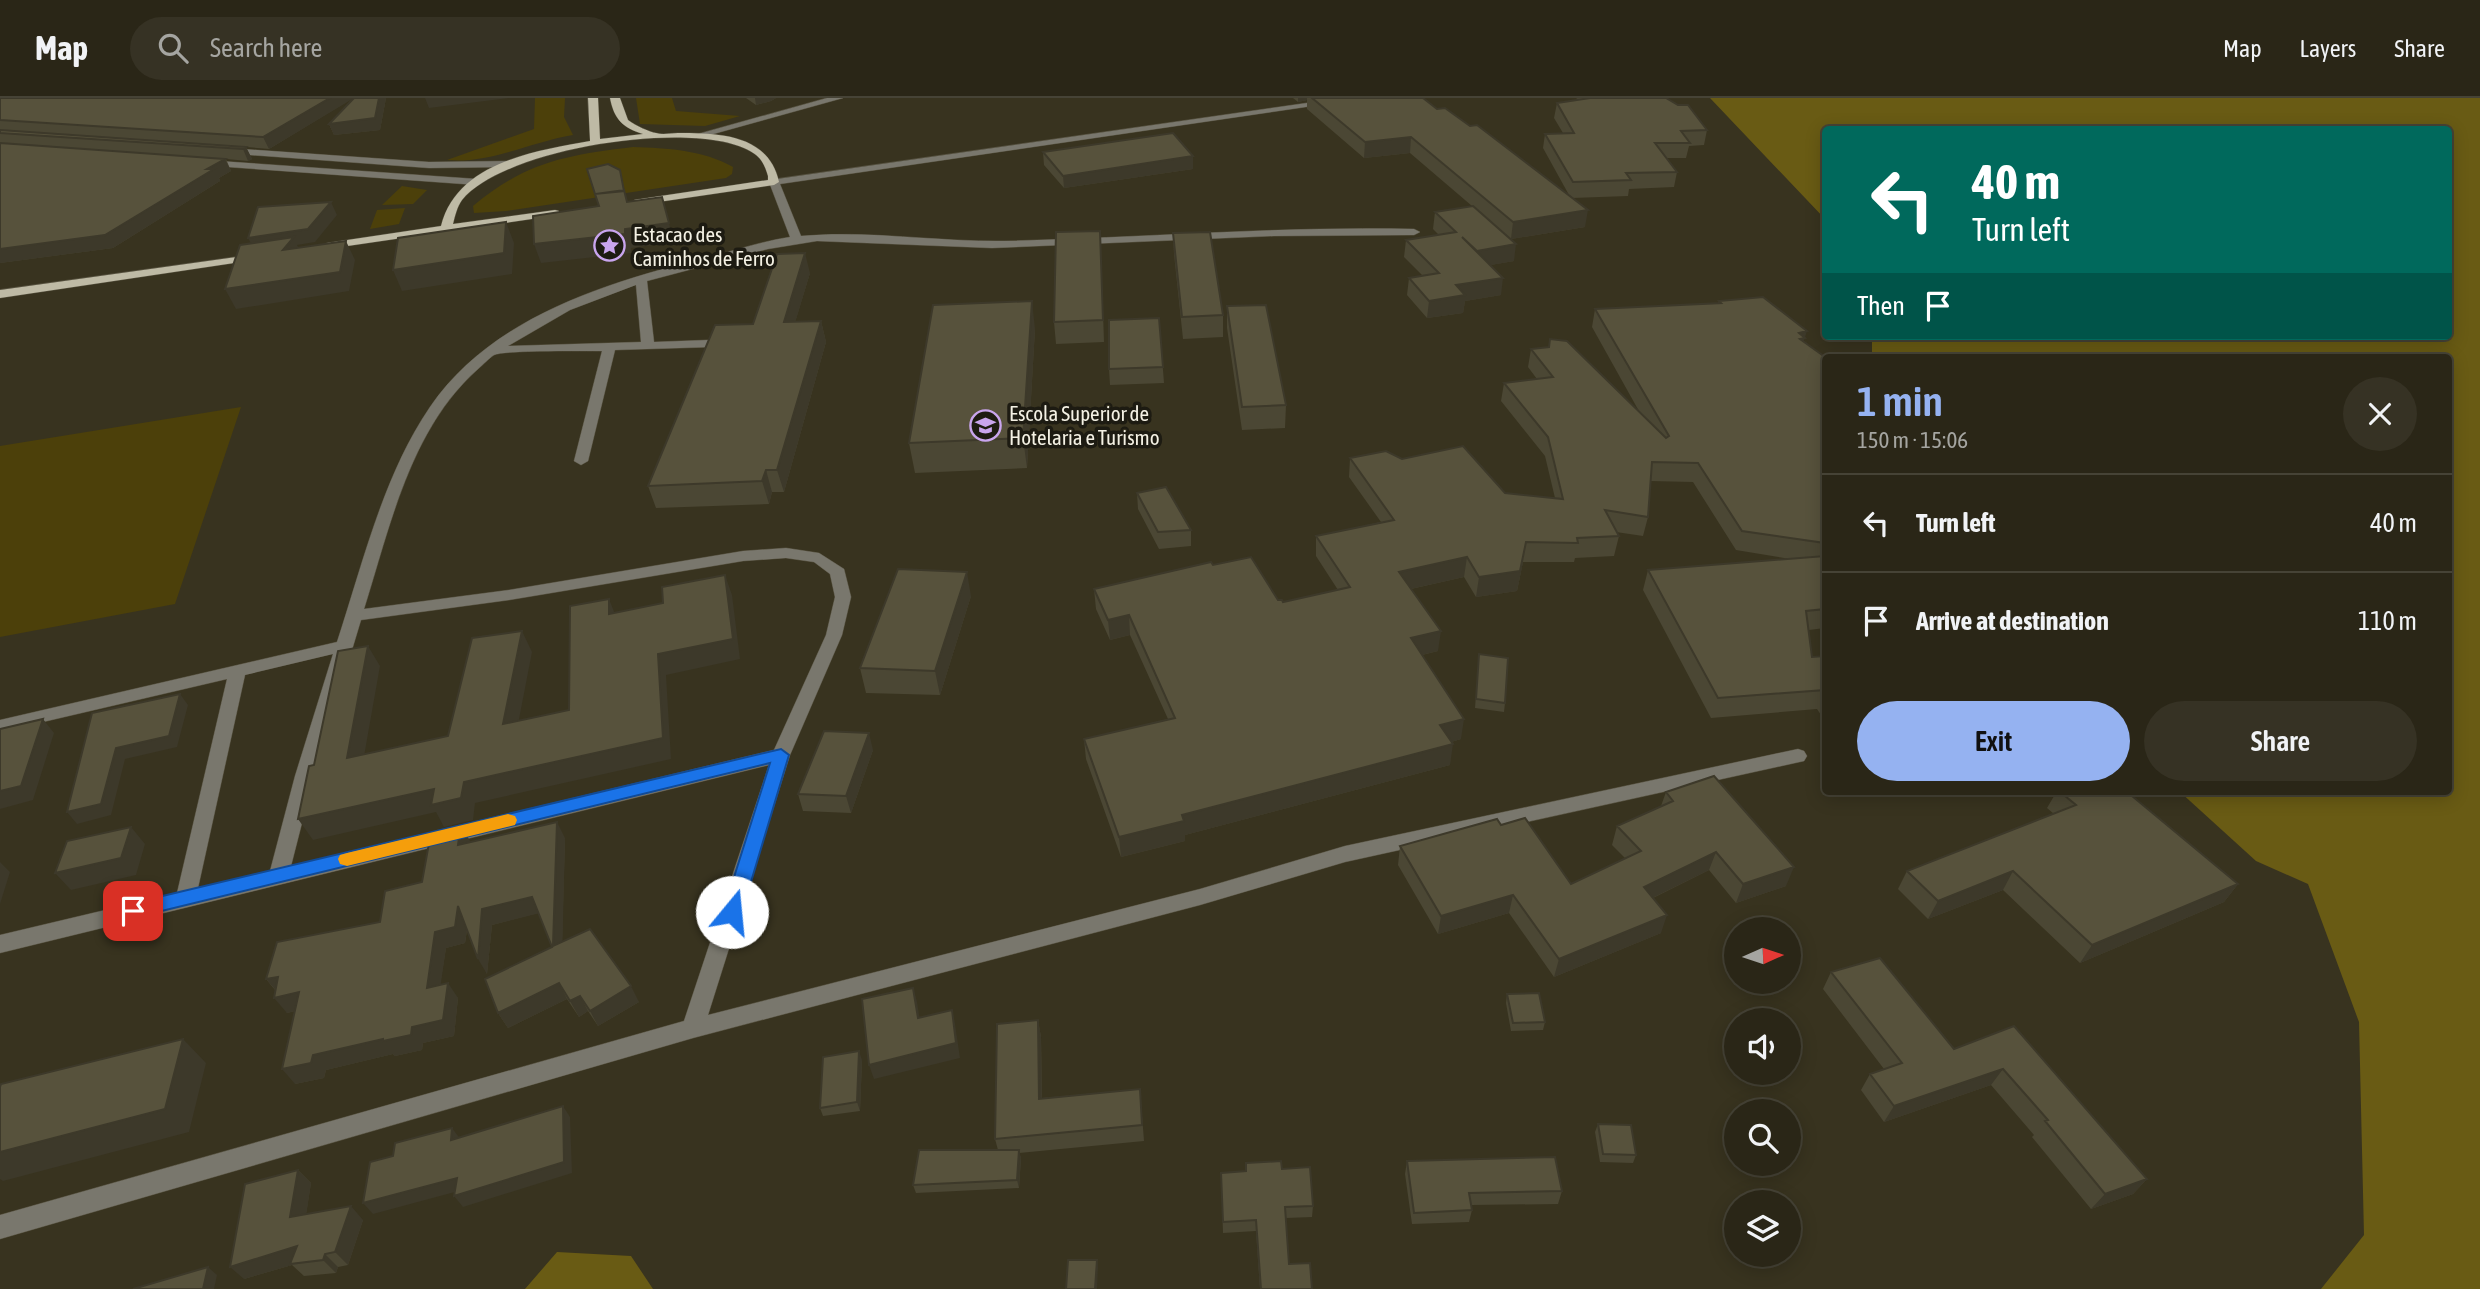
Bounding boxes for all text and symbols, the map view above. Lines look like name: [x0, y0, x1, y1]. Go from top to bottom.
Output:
search box: [130, 17, 620, 80]
text: Map: [35, 29, 88, 67]
icon: search: [154, 29, 192, 67]
text: Search here: [210, 33, 322, 63]
text: Map: [2223, 35, 2262, 62]
text: Layers: [2300, 35, 2356, 62]
text: Share: [2394, 35, 2445, 62]
text: 40 m: [1972, 153, 2060, 209]
icon: left: [1857, 154, 1948, 245]
text: Turn left: [1972, 211, 2070, 248]
place label: Estacao des Caminhos de Ferro: [633, 222, 775, 270]
place icon: Estacao des Caminhos de Ferro: [593, 229, 627, 263]
icon: arrive: [1919, 287, 1957, 325]
text: Then: [1857, 291, 1905, 321]
text: 1 min: [1857, 377, 1943, 425]
button: close: [2343, 377, 2417, 451]
place label: Escola Superior de Hotelaria e Turismo: [1009, 401, 1160, 449]
school or university icon: Escola Superior de Hotelaria e Turismo: [969, 408, 1003, 442]
text: 150 m · 15:06: [1857, 427, 1968, 453]
icon: left: [1857, 504, 1895, 542]
text: Turn left: [1916, 508, 1996, 538]
text: 40 m: [2370, 508, 2417, 538]
icon: arrive: [1857, 602, 1895, 640]
text: Arrive at destination: [1916, 606, 2109, 636]
text: 110 m: [2358, 606, 2417, 636]
button: Exit: [1857, 701, 2130, 781]
button: Share: [2144, 701, 2417, 781]
position arrow: [695, 875, 769, 949]
pin: [103, 881, 163, 941]
icon: arrive: [114, 892, 152, 930]
north arrow: [1724, 917, 1801, 994]
map controls: [1724, 917, 1801, 1267]
button: sound: [1724, 1008, 1801, 1085]
button: search: [1724, 1099, 1801, 1176]
button: layers: [1724, 1190, 1801, 1267]

